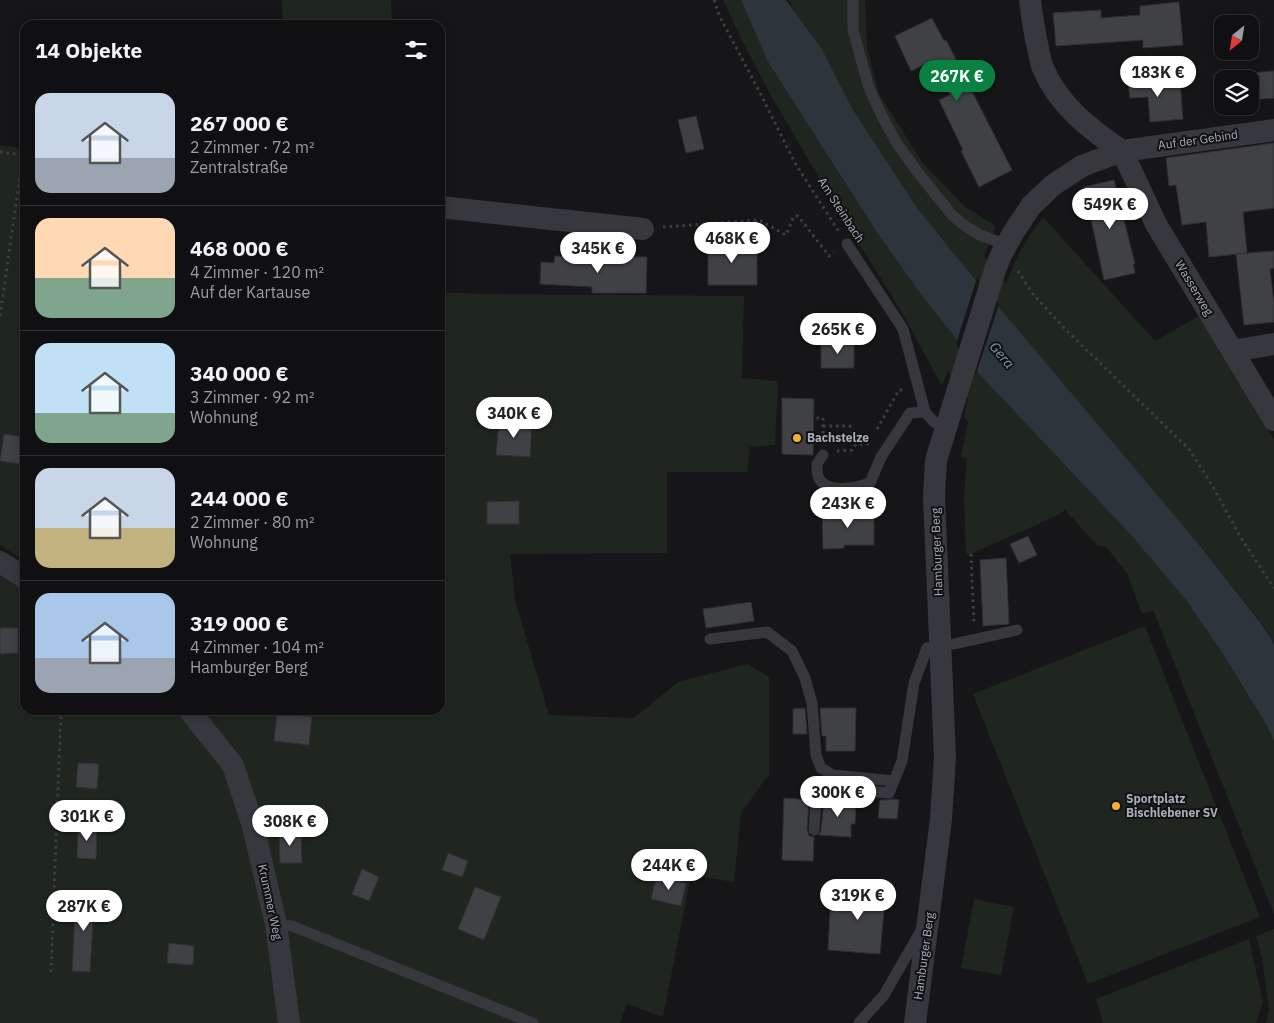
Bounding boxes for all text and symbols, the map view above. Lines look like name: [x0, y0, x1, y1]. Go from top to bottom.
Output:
north arrow: [1214, 15, 1259, 60]
map controls: [1214, 15, 1259, 115]
text: 14 Objekte: [35, 36, 142, 64]
icon: filters: [402, 36, 430, 64]
pin: 183K €: [1117, 56, 1199, 98]
pin: 267K €: [916, 59, 998, 102]
text: 183K €: [1131, 62, 1185, 82]
text: 267K €: [930, 66, 984, 86]
button: layers: [1214, 70, 1259, 115]
text: 267 000 €: [190, 109, 289, 137]
icon: home: [75, 113, 135, 173]
street label: Auf der Gebind: [1157, 126, 1239, 153]
text: 2 Zimmer · 72 m²: [190, 137, 315, 157]
text: Zentralstraße: [190, 157, 288, 177]
street label: Am Steinbach: [815, 174, 868, 245]
pin: 549K €: [1069, 188, 1151, 230]
text: 549K €: [1083, 194, 1137, 214]
pin: 468K €: [691, 222, 773, 264]
text: 468K €: [705, 228, 759, 248]
pin: 345K €: [557, 232, 639, 274]
text: 468 000 €: [190, 234, 289, 262]
icon: home: [75, 238, 135, 298]
text: 345K €: [571, 238, 625, 258]
street label: Wasserweg: [1172, 257, 1217, 319]
text: 4 Zimmer · 120 m²: [190, 262, 324, 282]
text: Auf der Kartause: [190, 282, 310, 302]
pin: 265K €: [797, 312, 879, 355]
text: 265K €: [811, 319, 865, 339]
water label: Gera: [986, 338, 1018, 372]
text: 340 000 €: [190, 359, 289, 387]
icon: home: [75, 363, 135, 423]
text: 3 Zimmer · 92 m²: [190, 387, 315, 407]
pin: 340K €: [473, 396, 555, 439]
text: 340K €: [487, 403, 541, 423]
text: Wohnung: [190, 407, 258, 427]
place label: Bachstelze: [807, 430, 869, 445]
marker: Bachstelze: [791, 432, 803, 444]
text: 244 000 €: [190, 484, 289, 512]
pin: 243K €: [807, 486, 889, 529]
icon: home: [75, 488, 135, 548]
text: 243K €: [821, 493, 875, 513]
street label: Hamburger Berg: [927, 507, 946, 596]
text: 2 Zimmer · 80 m²: [190, 512, 315, 532]
text: Wohnung: [190, 532, 258, 552]
text: 319 000 €: [190, 609, 289, 637]
icon: home: [75, 613, 135, 673]
text: 4 Zimmer · 104 m²: [190, 637, 324, 657]
text: Hamburger Berg: [190, 657, 308, 677]
pin: 300K €: [797, 776, 879, 818]
text: 300K €: [811, 782, 865, 802]
place label: Sportplatz Bischlebener SV: [1126, 791, 1218, 820]
pin: 301K €: [46, 800, 128, 842]
marker: Sportplatz Bischlebener SV: [1110, 800, 1122, 812]
pin: 308K €: [249, 804, 331, 847]
text: 301K €: [60, 806, 114, 826]
text: 308K €: [263, 811, 317, 831]
pin: 244K €: [628, 848, 710, 891]
text: 244K €: [642, 855, 696, 875]
street label: Krummer Weg: [255, 863, 286, 942]
pin: 319K €: [817, 878, 899, 921]
text: 319K €: [831, 885, 885, 905]
pin: 287K €: [43, 890, 125, 932]
text: 287K €: [57, 896, 111, 916]
street label: Hamburger Berg: [910, 911, 937, 1001]

